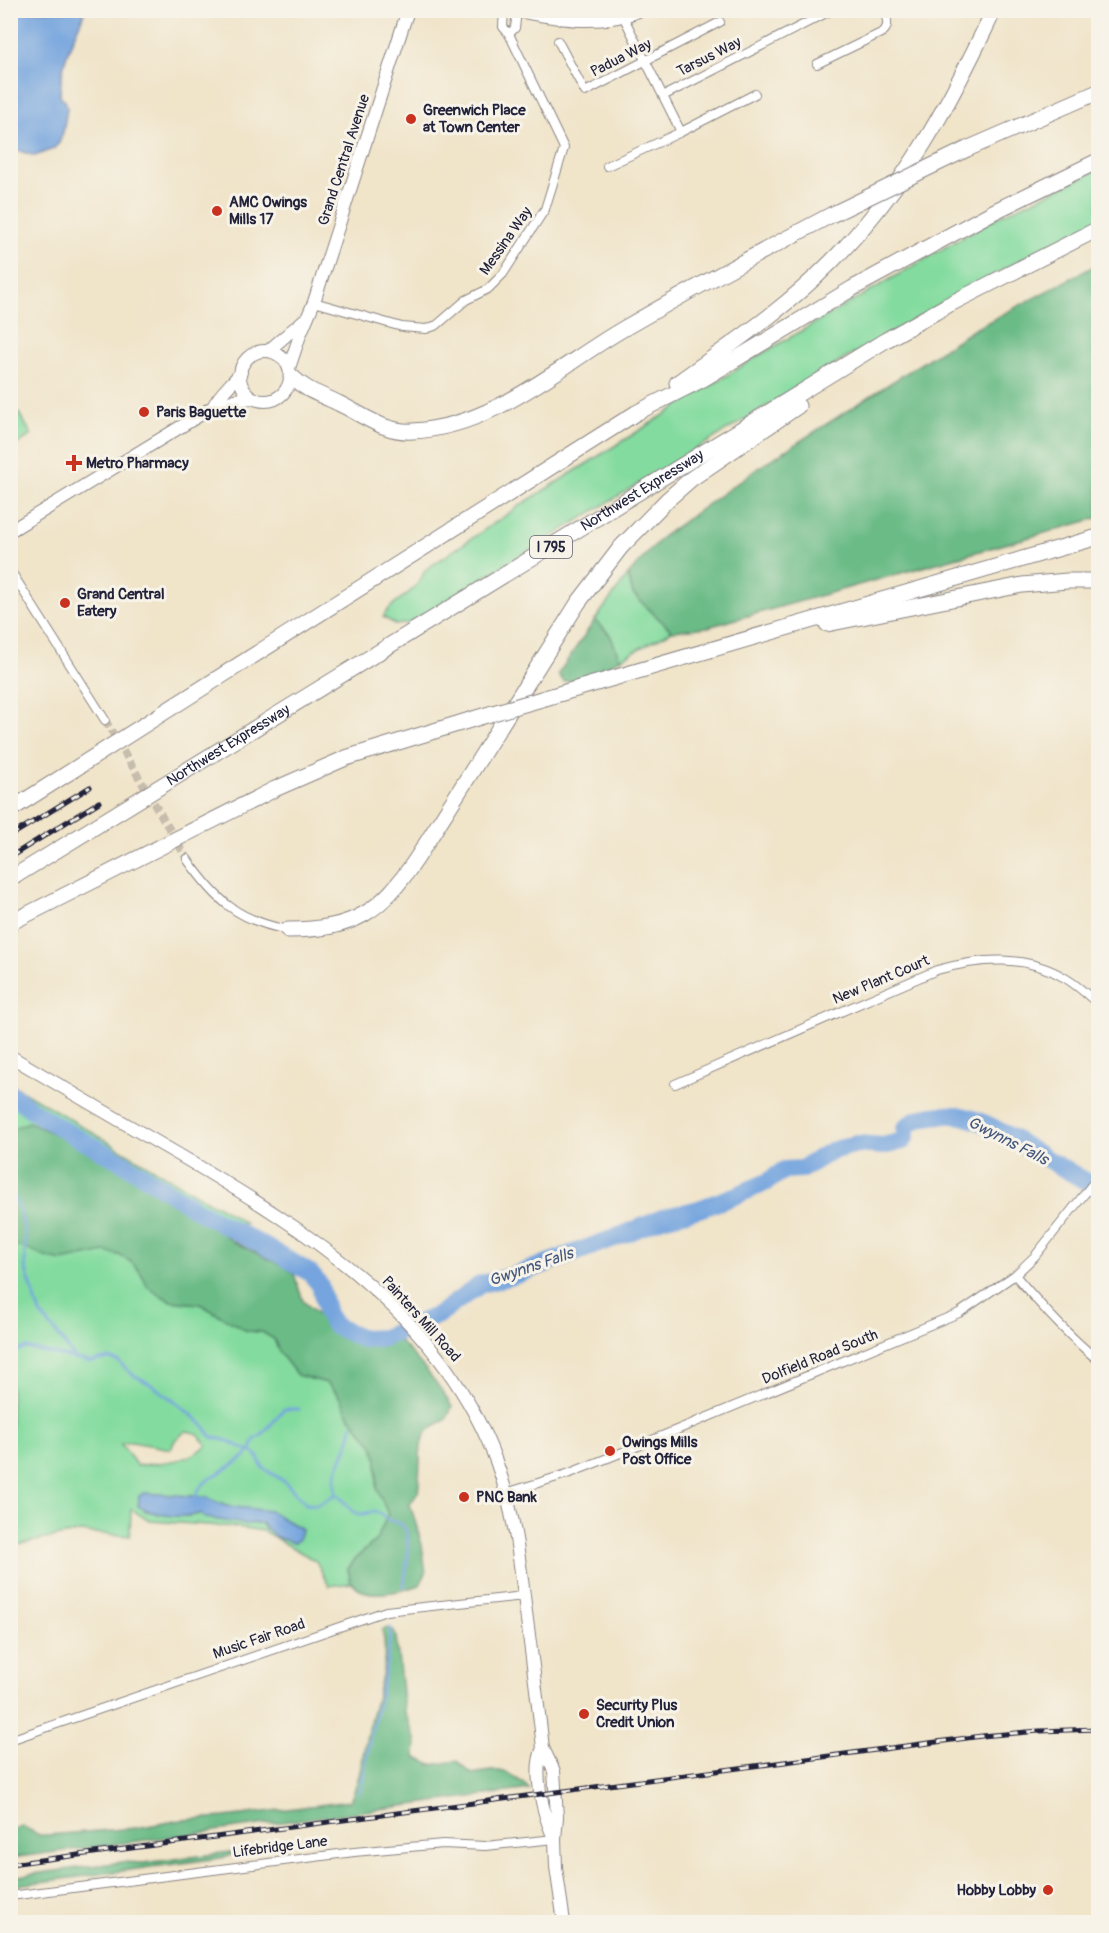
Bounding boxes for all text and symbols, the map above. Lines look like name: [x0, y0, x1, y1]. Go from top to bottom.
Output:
street label: Tarsus Way: [674, 32, 745, 81]
street label: Padua Way: [587, 34, 655, 81]
street label: Grand Central Avenue: [314, 91, 374, 228]
place label: Greenwich Place at Town Center: [423, 101, 526, 137]
marker: Greenwich Place at Town Center: [404, 112, 418, 126]
place label: AMC Owings Mills 17: [229, 193, 307, 229]
street label: Messina Way: [476, 203, 537, 279]
marker: AMC Owings Mills 17: [210, 204, 224, 218]
place label: Paris Baguette: [156, 403, 247, 422]
marker: Paris Baguette: [137, 405, 151, 419]
street label: Northwest Expressway: [577, 445, 708, 535]
place label: Metro Pharmacy: [86, 454, 189, 473]
marker: Metro Pharmacy: [67, 456, 81, 470]
road number: I 795: [530, 536, 572, 558]
place label: Grand Central Eatery: [77, 585, 165, 621]
marker: Grand Central Eatery: [58, 596, 72, 610]
street label: Northwest Expressway: [163, 699, 294, 790]
street label: New Plant Court: [830, 951, 933, 1009]
water label: Gwynns Falls: [964, 1112, 1053, 1171]
water label: Gwynns Falls: [486, 1243, 577, 1291]
street label: Painters Mill Road: [377, 1272, 465, 1366]
street label: Dolfield Road South: [759, 1325, 881, 1389]
place label: Owings Mills Post Office: [622, 1433, 698, 1469]
marker: Owings Mills Post Office: [603, 1444, 617, 1458]
place label: PNC Bank: [476, 1488, 537, 1507]
marker: PNC Bank: [457, 1490, 471, 1504]
street label: Music Fair Road: [211, 1614, 307, 1664]
place label: Security Plus Credit Union: [596, 1696, 677, 1732]
marker: Security Plus Credit Union: [577, 1707, 591, 1721]
street label: Lifebridge Lane: [231, 1832, 329, 1862]
place label: Hobby Lobby: [956, 1881, 1037, 1900]
marker: Hobby Lobby: [1041, 1883, 1055, 1897]

